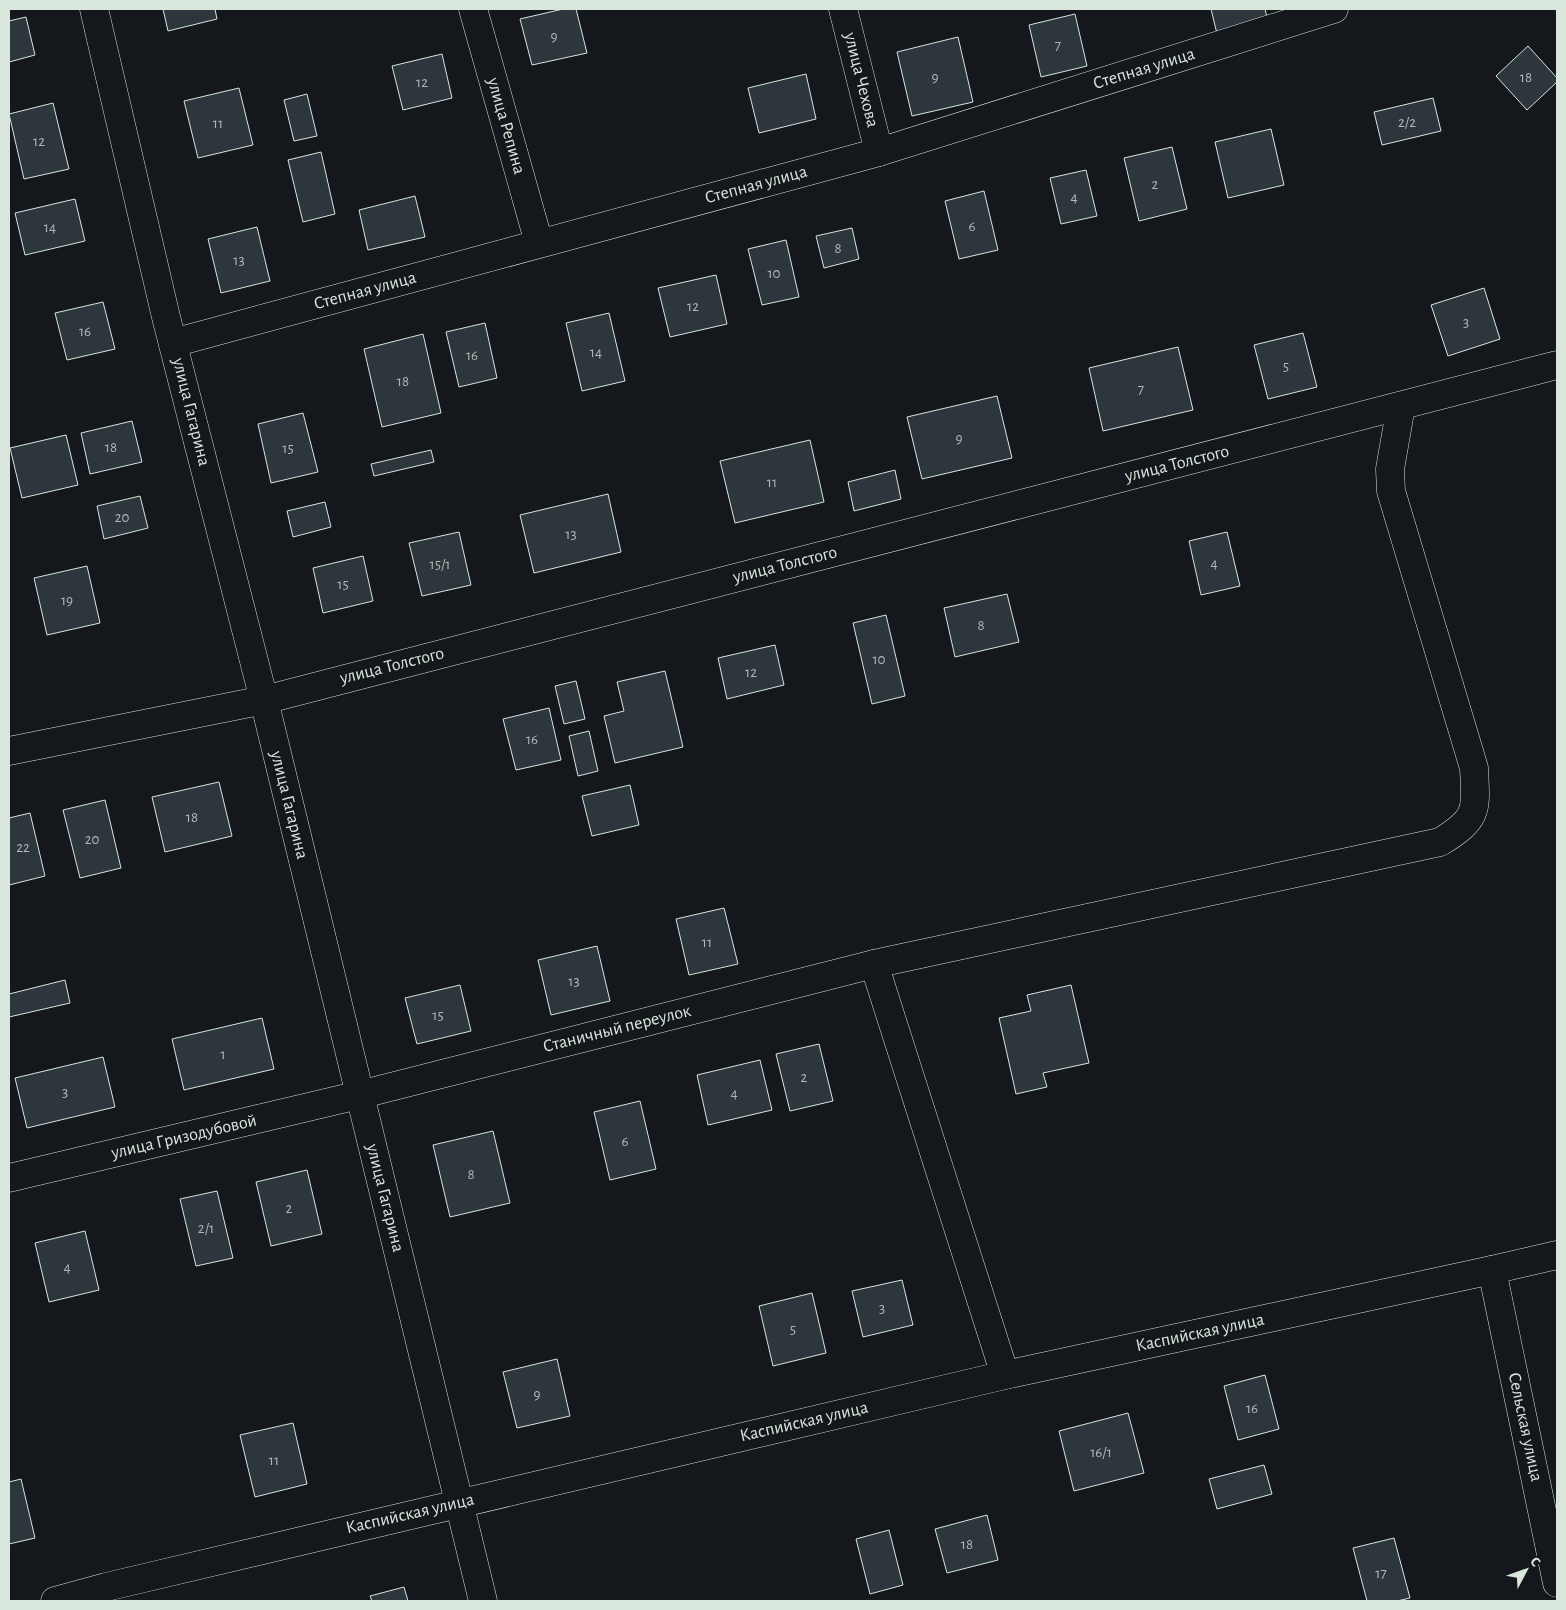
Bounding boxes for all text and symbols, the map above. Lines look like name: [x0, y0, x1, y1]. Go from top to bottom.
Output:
house number: 9: [550, 29, 558, 44]
street label: улица Чехова: [840, 30, 881, 129]
house number: 7: [1055, 38, 1061, 53]
street label: Степная улица: [1091, 45, 1197, 93]
house number: 9: [931, 70, 939, 85]
house number: 18: [1520, 70, 1532, 85]
house number: 12: [416, 75, 428, 90]
street label: улица Репина: [483, 75, 528, 176]
house number: 2/2: [1398, 115, 1416, 130]
house number: 11: [213, 116, 223, 131]
house number: 12: [33, 134, 45, 149]
street label: Степная улица: [703, 163, 809, 207]
house number: 2: [1152, 177, 1159, 192]
house number: 4: [1070, 190, 1078, 205]
house number: 6: [968, 219, 976, 234]
house number: 14: [44, 220, 56, 235]
house number: 8: [834, 241, 842, 256]
house number: 13: [233, 253, 245, 268]
house number: 10: [767, 266, 781, 281]
street label: Степная улица: [312, 269, 418, 313]
house number: 12: [687, 299, 699, 314]
house number: 3: [1463, 315, 1469, 330]
house number: 16: [79, 324, 91, 339]
house number: 14: [590, 345, 602, 360]
house number: 16: [466, 348, 478, 363]
street label: улица Гагарина: [169, 355, 213, 468]
house number: 5: [1283, 359, 1289, 374]
house number: 18: [397, 374, 409, 389]
house number: 7: [1138, 382, 1144, 397]
house number: 9: [955, 431, 963, 446]
house number: 18: [105, 440, 117, 455]
house number: 15: [282, 441, 294, 456]
street label: улица Толстого: [1122, 442, 1231, 486]
house number: 11: [767, 475, 777, 490]
house number: 20: [115, 510, 129, 525]
house number: 13: [565, 527, 577, 542]
street label: улица Толстого: [730, 543, 839, 587]
house number: 4: [1210, 556, 1218, 571]
house number: 15/1: [430, 557, 450, 572]
house number: 15: [337, 577, 349, 592]
house number: 19: [61, 593, 73, 608]
house number: 8: [977, 618, 985, 633]
street label: улица Толстого: [337, 644, 446, 688]
house number: 10: [872, 652, 886, 667]
house number: 12: [745, 665, 757, 680]
house number: 16: [526, 732, 538, 747]
street label: улица Гагарина: [267, 748, 311, 861]
house number: 18: [186, 810, 198, 825]
house number: 20: [85, 832, 99, 847]
house number: 22: [16, 840, 30, 855]
house number: 11: [702, 935, 712, 950]
house number: 13: [568, 974, 580, 989]
street label: Станичный переулок: [541, 1002, 694, 1056]
house number: 15: [432, 1008, 444, 1023]
house number: 1: [220, 1047, 226, 1062]
house number: 2: [801, 1070, 808, 1085]
house number: 3: [62, 1085, 68, 1100]
house number: 4: [730, 1086, 738, 1101]
street label: улица Гризодубовой: [108, 1111, 258, 1163]
house number: 6: [621, 1134, 629, 1149]
street label: улица Гагарина: [363, 1141, 407, 1254]
house number: 8: [467, 1167, 475, 1182]
house number: 2: [286, 1201, 293, 1216]
house number: 2/1: [198, 1221, 214, 1236]
house number: 4: [63, 1260, 71, 1275]
house number: 3: [879, 1301, 885, 1316]
street label: Каспийская улица: [1134, 1311, 1266, 1355]
house number: 5: [790, 1322, 796, 1337]
street label: Сельская улица: [1505, 1371, 1545, 1483]
house number: 9: [533, 1387, 541, 1402]
street label: Каспийская улица: [738, 1398, 870, 1446]
house number: 16: [1246, 1401, 1258, 1416]
house number: 16/1: [1090, 1445, 1112, 1460]
house number: 11: [269, 1453, 279, 1468]
street label: Каспийская улица: [344, 1490, 476, 1538]
house number: 18: [961, 1537, 973, 1552]
north arrow: [1501, 1545, 1551, 1595]
text: С: [1527, 1555, 1543, 1570]
house number: 17: [1375, 1566, 1387, 1581]

